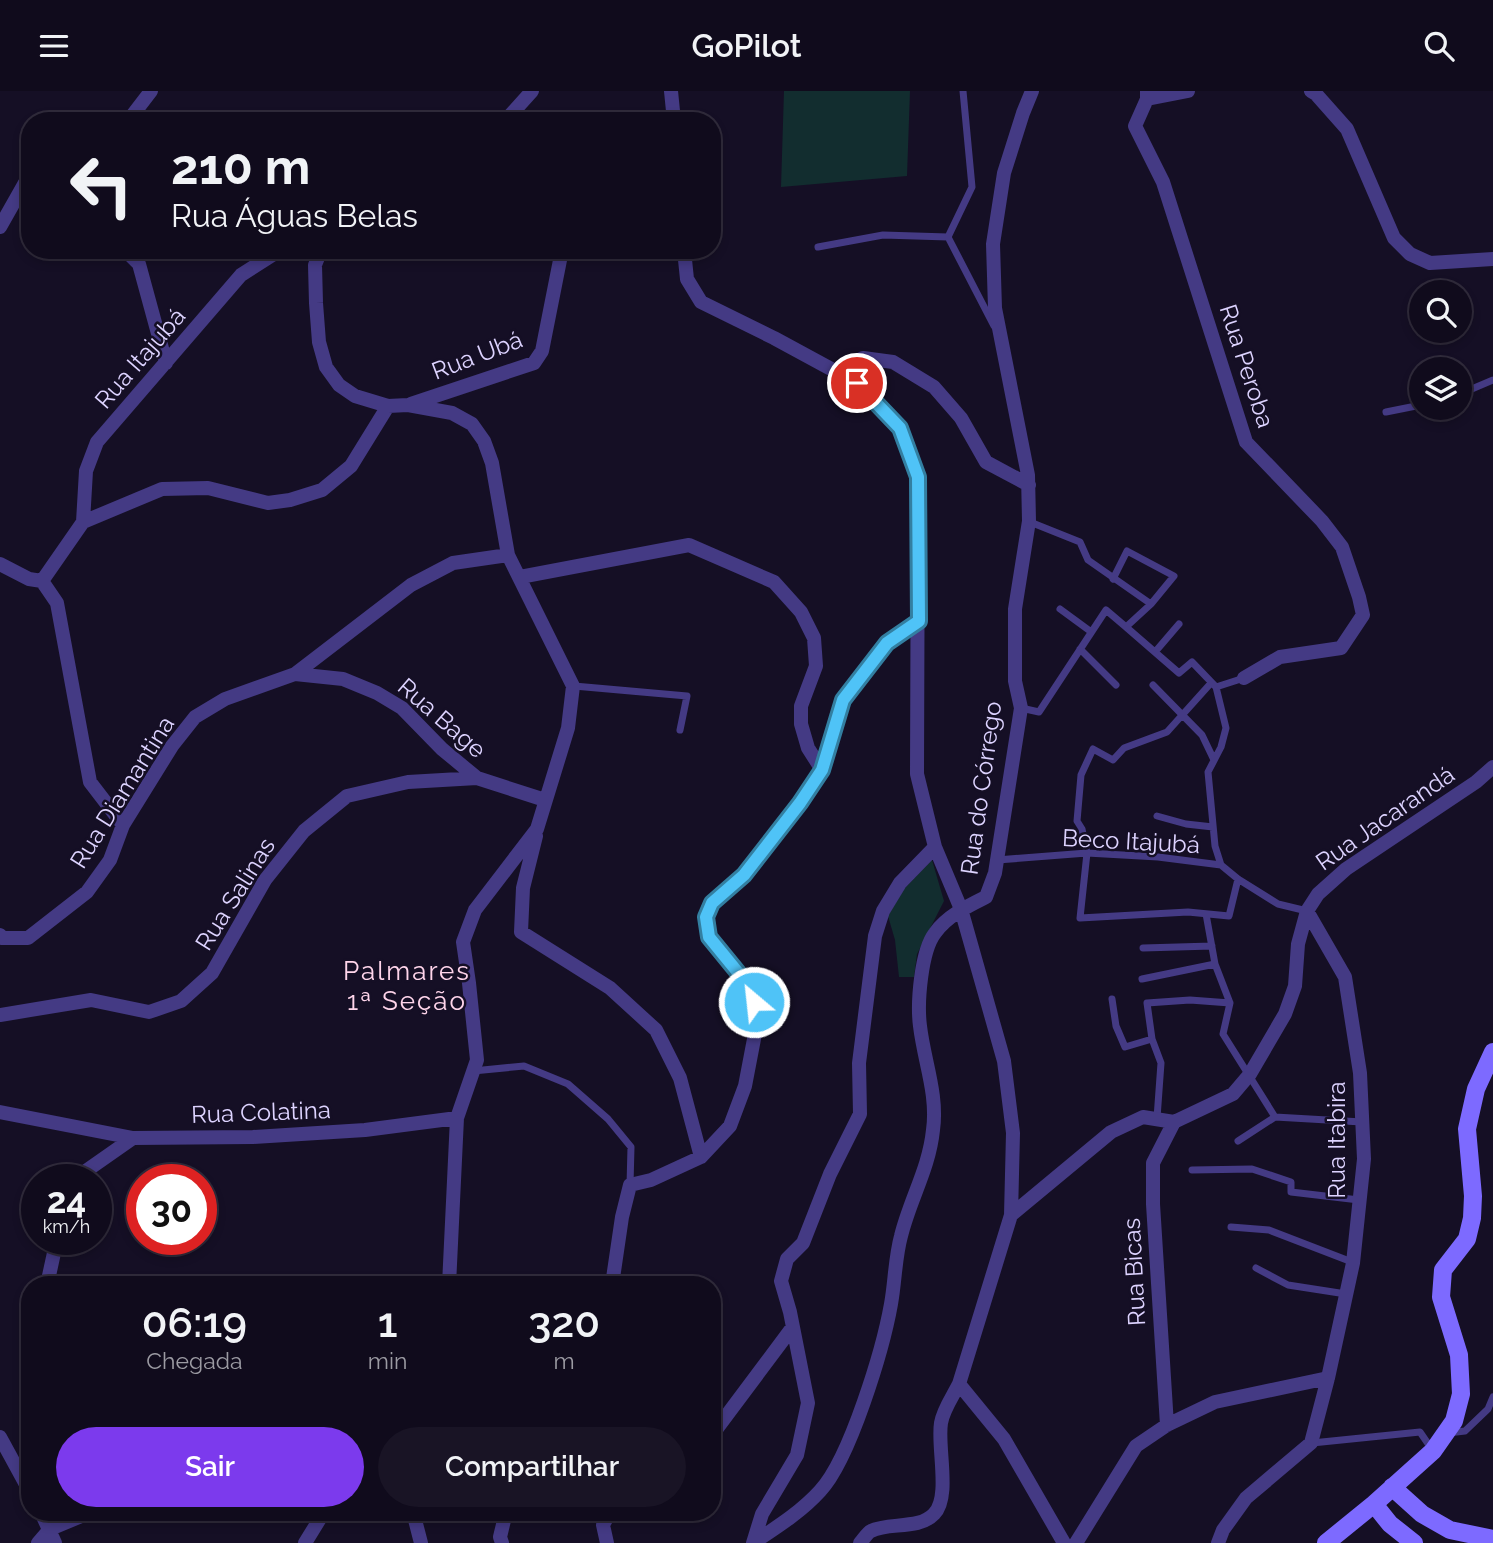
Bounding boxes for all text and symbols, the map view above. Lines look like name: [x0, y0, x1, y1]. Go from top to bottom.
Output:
icon: menu: [35, 27, 73, 65]
text: GoPilot: [691, 27, 802, 64]
icon: search: [1420, 27, 1458, 65]
text: 210 m: [171, 138, 310, 195]
icon: left: [56, 140, 147, 231]
text: Rua Águas Belas: [171, 197, 418, 234]
map controls: [1409, 280, 1472, 420]
button: search: [1409, 280, 1472, 343]
street label: Rua Peroba: [1213, 301, 1281, 431]
street label: Rua Itajubá: [89, 302, 191, 414]
street label: Rua Ubá: [428, 324, 526, 386]
pin: [827, 353, 887, 413]
button: layers: [1409, 357, 1472, 420]
icon: arrive: [838, 364, 876, 402]
street label: Rua Bage: [392, 672, 492, 764]
street label: Rua do Córrego: [954, 699, 1008, 877]
street label: Rua Diamantina: [64, 711, 180, 873]
street label: Rua Jacarandá: [1310, 760, 1460, 876]
street label: Beco Itajubá: [1061, 823, 1201, 859]
street label: Rua Salinas: [189, 832, 281, 956]
district label: Palmares 1ª Seção: [343, 956, 471, 1016]
position arrow: [717, 965, 791, 1039]
street label: Rua Itabira: [1322, 1081, 1351, 1199]
street label: Rua Colatina: [191, 1095, 331, 1129]
speed limit sign: 30: [126, 1164, 217, 1255]
text: 24: [47, 1180, 86, 1221]
text: km/h: [43, 1216, 90, 1237]
street label: Rua Bicas: [1117, 1217, 1151, 1327]
text: 06:19: [142, 1298, 247, 1347]
text: 1: [378, 1298, 398, 1347]
text: 320: [528, 1298, 600, 1347]
text: Chegada: [146, 1347, 243, 1374]
text: min: [368, 1347, 407, 1374]
text: m: [554, 1347, 575, 1374]
button: Sair: [56, 1427, 364, 1507]
button: Compartilhar: [378, 1427, 686, 1507]

